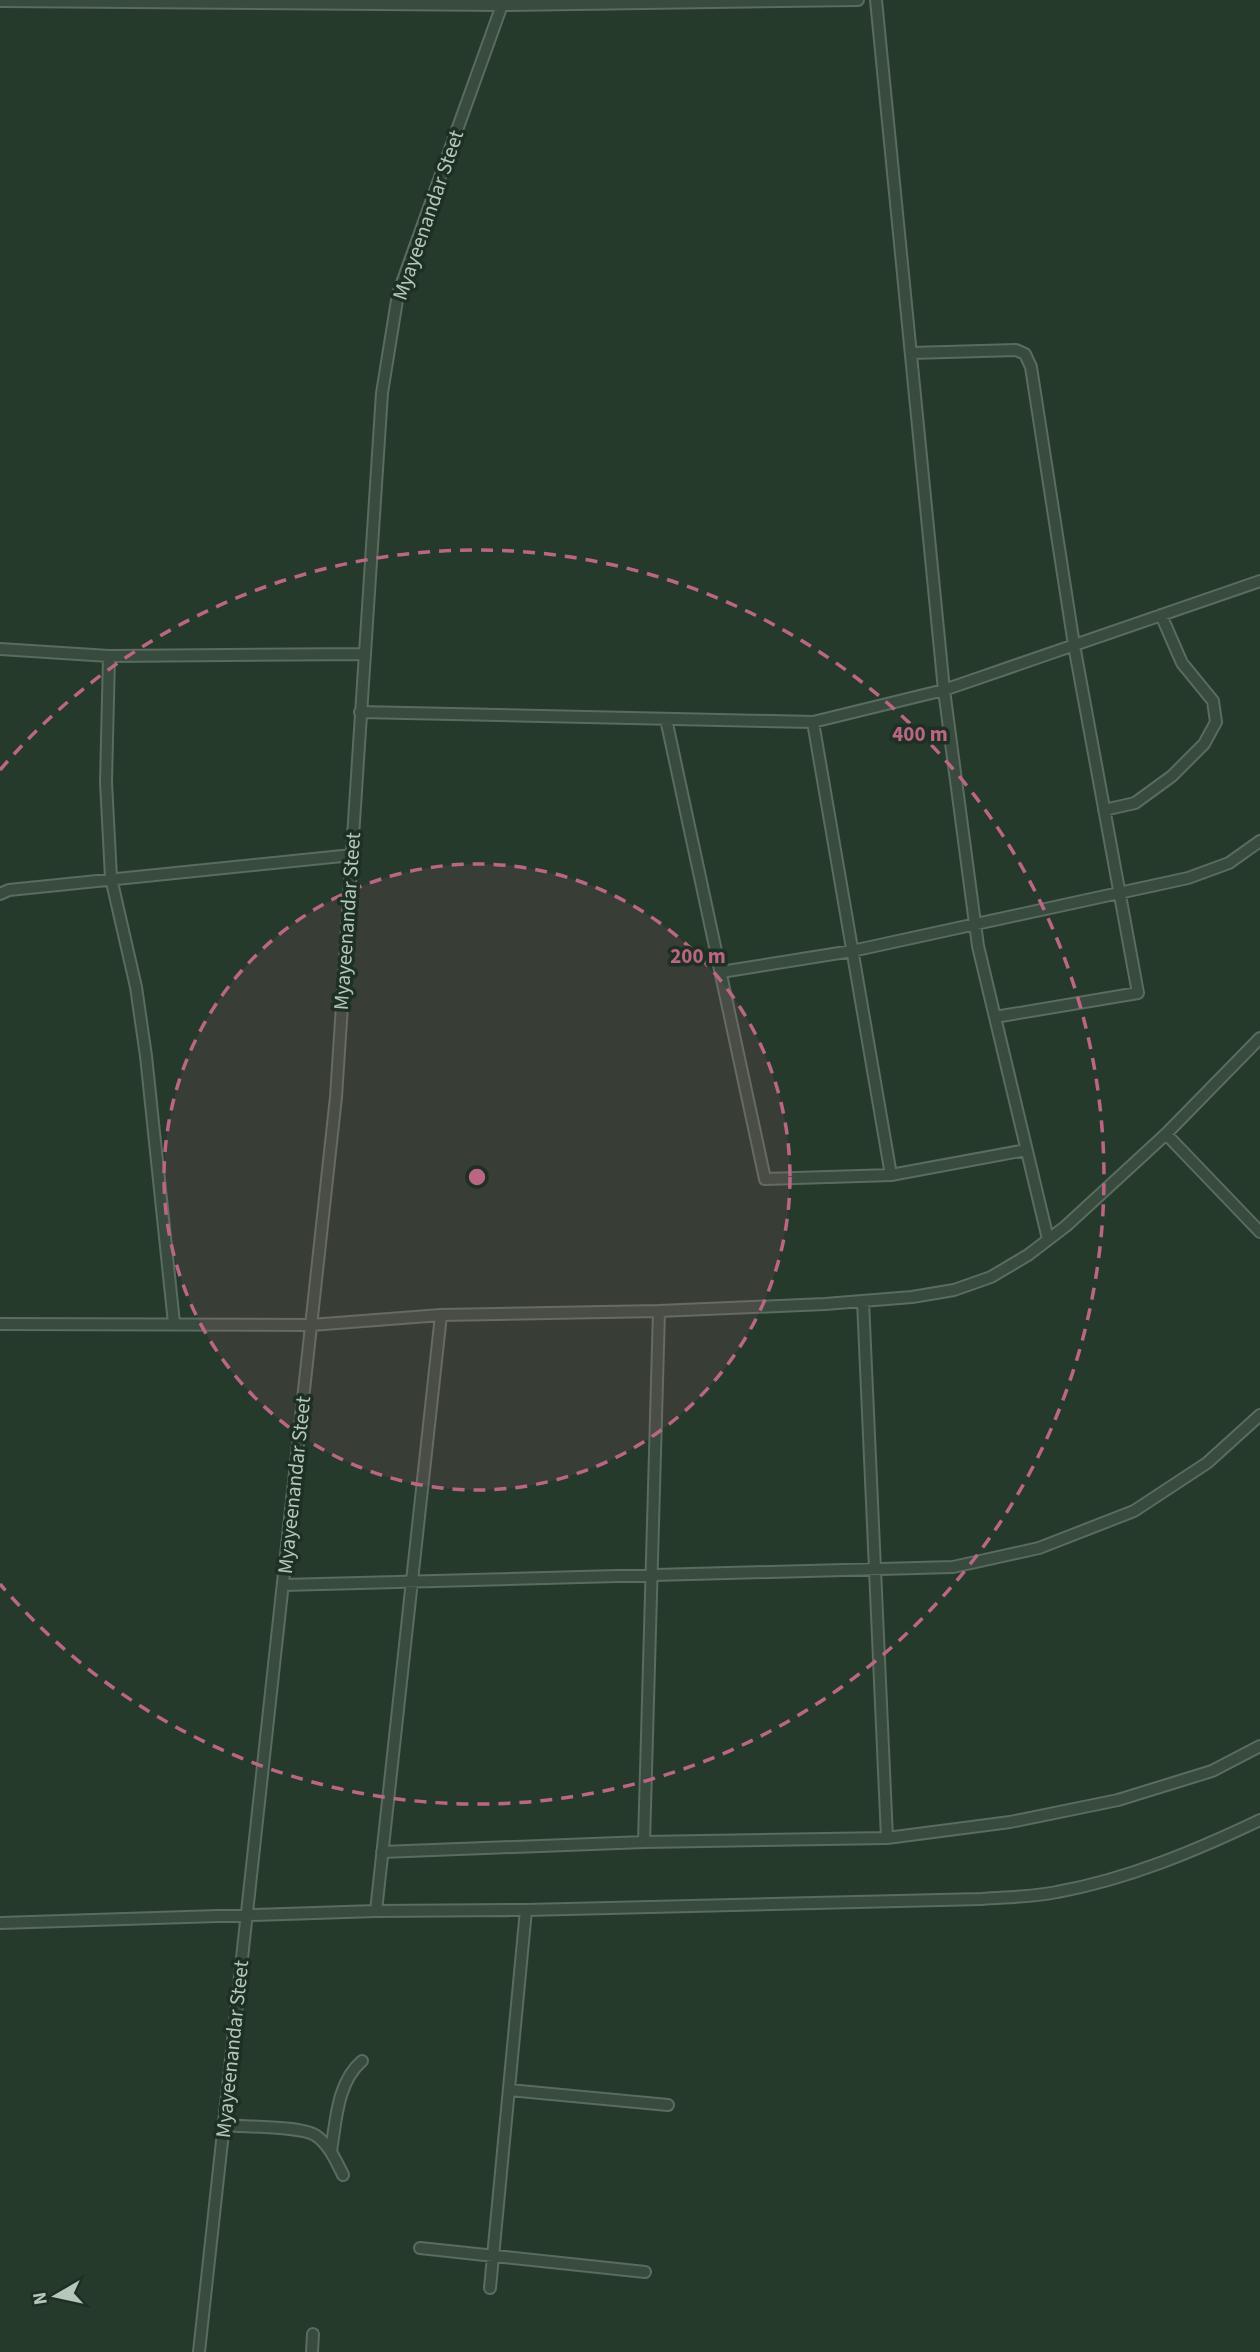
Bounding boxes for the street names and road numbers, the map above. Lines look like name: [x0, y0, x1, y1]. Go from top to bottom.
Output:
street label: Myayeenandar Steet: [385, 126, 471, 304]
street label: Myayeenandar Steet: [326, 831, 368, 1011]
street label: Myayeenandar Steet: [270, 1395, 318, 1575]
street label: Myayeenandar Steet: [208, 1959, 256, 2139]

